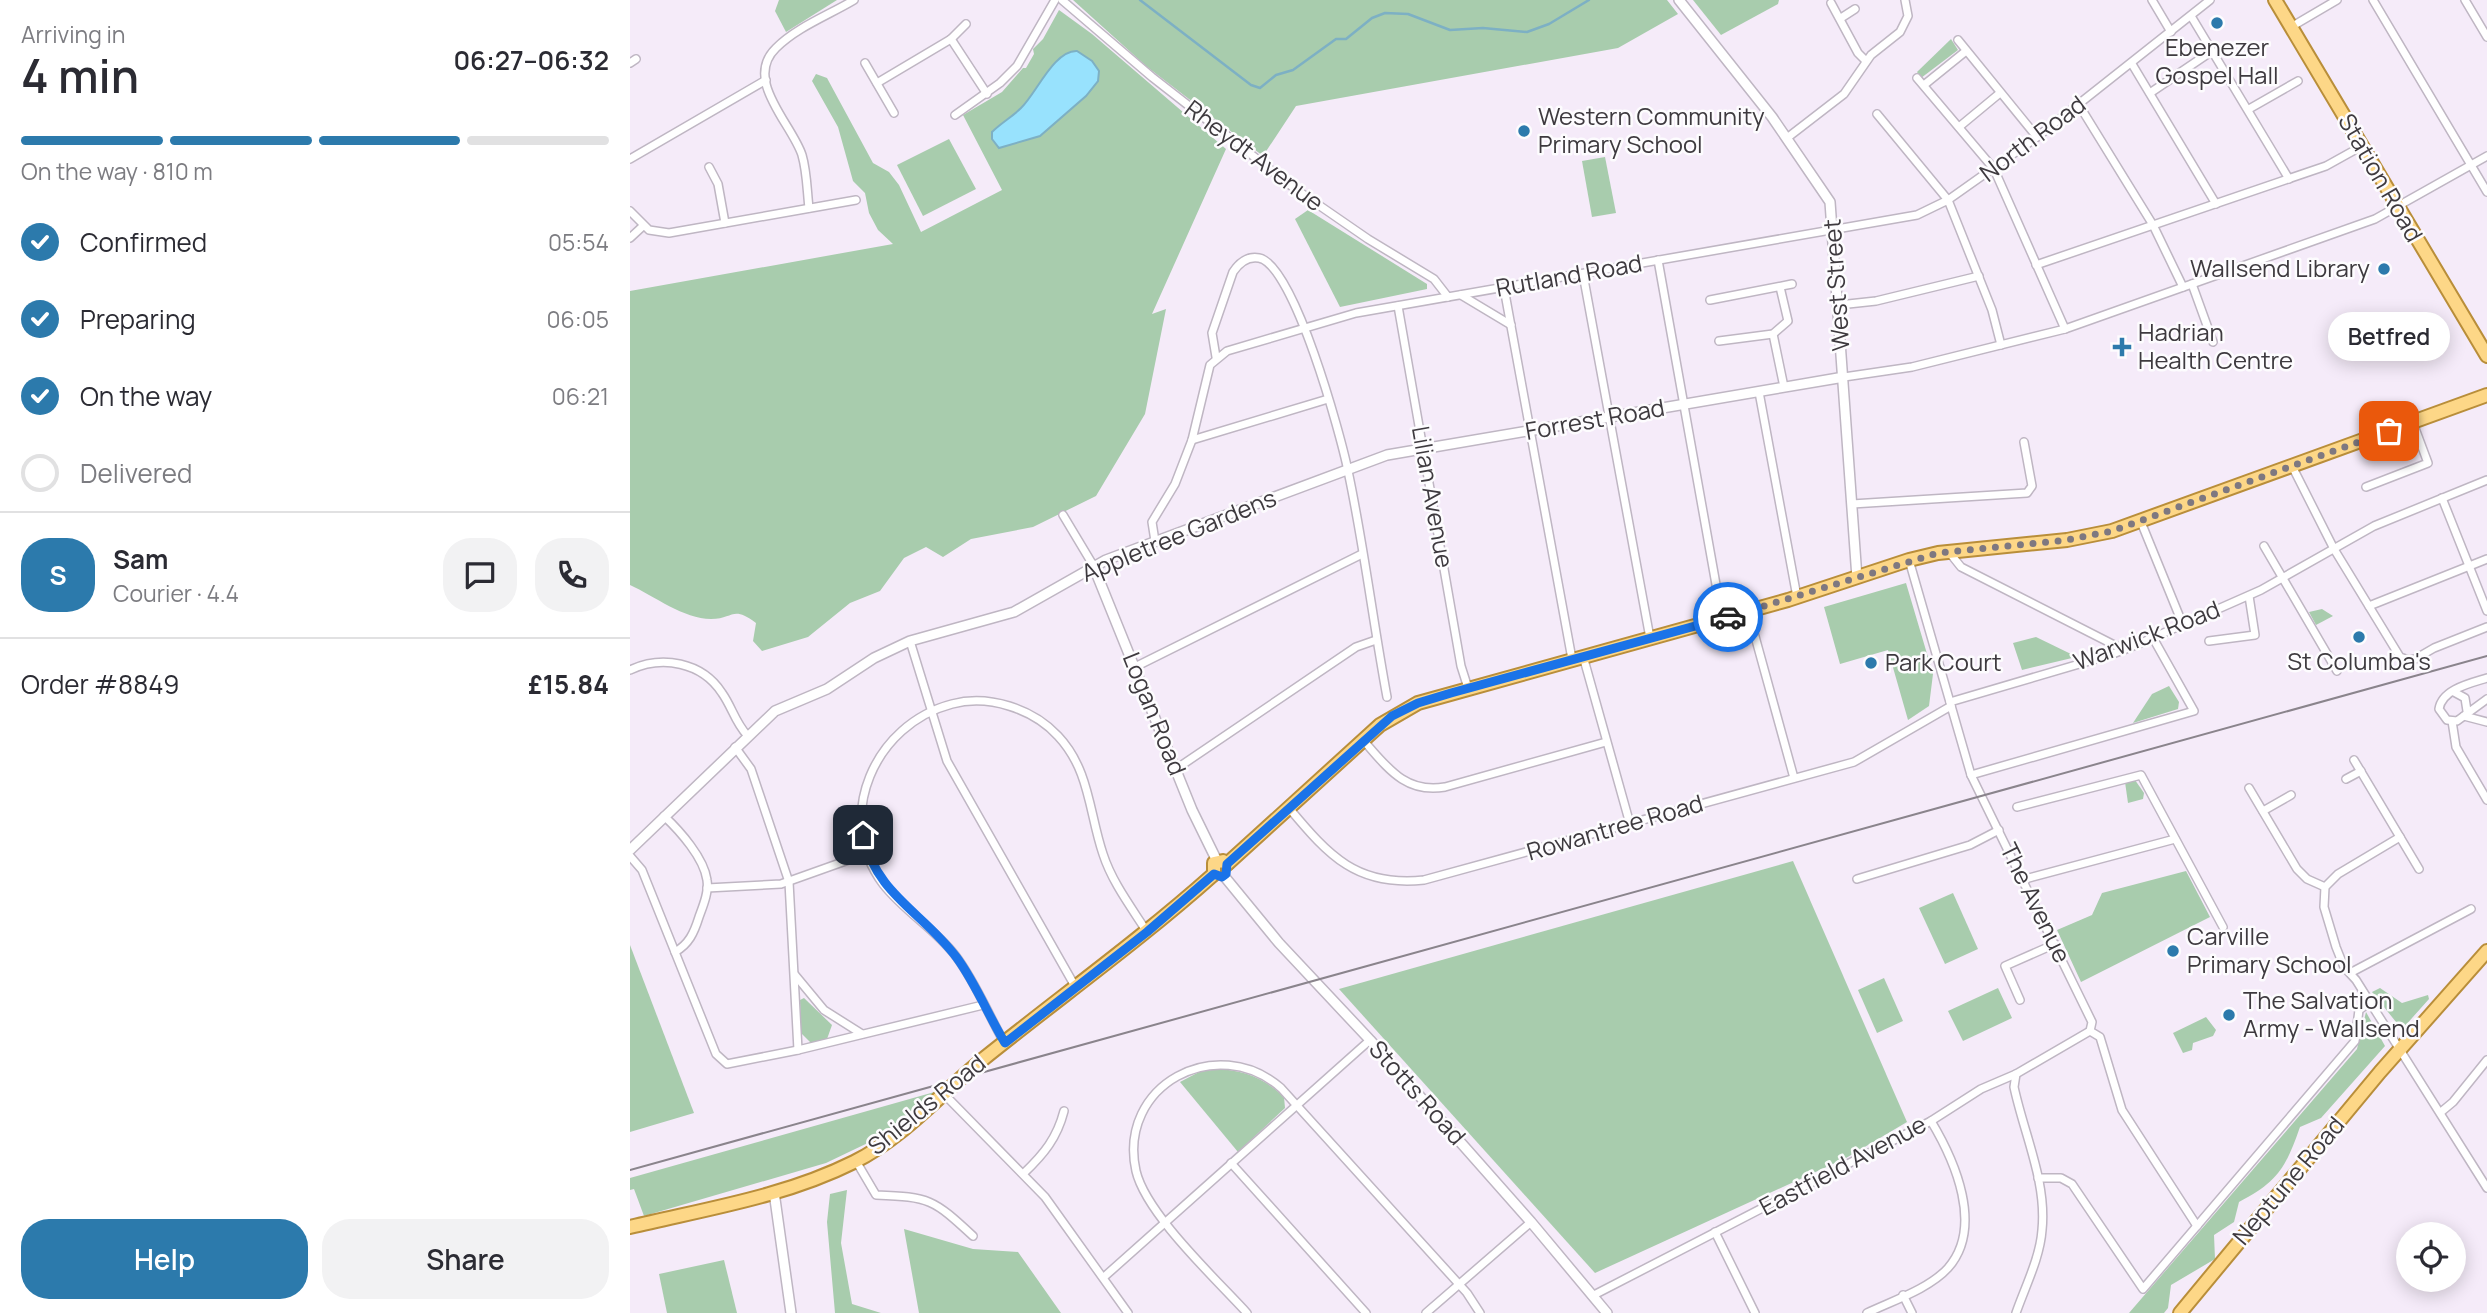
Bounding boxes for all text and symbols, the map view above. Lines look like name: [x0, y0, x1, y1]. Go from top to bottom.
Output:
marker: Ebenezer Gospel Hall: [2209, 15, 2225, 31]
text: Arriving in: [21, 18, 126, 50]
place label: Ebenezer Gospel Hall: [2155, 30, 2279, 91]
text: 06:27–06:32: [453, 42, 609, 78]
text: 4 min: [21, 44, 139, 107]
street label: North Road: [1972, 87, 2092, 189]
street label: Rheydt Avenue: [1179, 92, 1331, 218]
place label: Western Community Primary School: [1538, 99, 1765, 160]
street label: Station Road: [2331, 107, 2431, 247]
marker: Western Community Primary School: [1516, 123, 1532, 139]
text: On the way · 810 m: [21, 155, 213, 187]
street label: West Street: [1814, 218, 1857, 352]
icon: check: [21, 223, 59, 261]
text: Confirmed: [80, 224, 207, 260]
text: 05:54: [548, 226, 609, 258]
street label: Rutland Road: [1493, 245, 1644, 304]
place label: Wallsend Library: [2190, 251, 2370, 284]
marker: Wallsend Library: [2376, 261, 2392, 277]
icon: check: [21, 300, 59, 338]
text: Preparing: [80, 301, 196, 337]
text: 06:05: [547, 303, 609, 335]
callout: Betfred: [2328, 312, 2450, 361]
place label: Hadrian Health Centre: [2138, 315, 2293, 376]
text: Betfred: [2348, 320, 2430, 352]
marker: Hadrian Health Centre: [2112, 337, 2132, 357]
icon: check: [21, 377, 59, 415]
text: On the way: [80, 378, 212, 414]
text: 06:21: [552, 380, 609, 412]
street label: Forrest Road: [1522, 390, 1667, 447]
pin: [2359, 401, 2419, 461]
icon: bag: [2370, 412, 2408, 450]
street label: Lilian Avenue: [1405, 423, 1462, 570]
text: Delivered: [80, 455, 192, 491]
street label: Appletree Gardens: [1076, 480, 1281, 589]
button: chat: [443, 538, 517, 612]
button: phone: [535, 538, 609, 612]
text: Sam: [113, 541, 168, 577]
text: S: [49, 557, 67, 593]
text: Courier · 4.4: [113, 577, 239, 609]
courier: [1693, 582, 1763, 652]
street label: Warwick Road: [2069, 592, 2224, 678]
icon: car: [1709, 598, 1747, 636]
marker: St Columba's: [2351, 629, 2367, 645]
place label: St Columba's: [2287, 644, 2431, 677]
place label: Park Court: [1885, 645, 2002, 678]
street label: Logan Road: [1116, 647, 1195, 780]
marker: Park Court: [1863, 655, 1879, 671]
text: Order #8849: [21, 666, 179, 702]
text: £15.84: [528, 666, 609, 702]
street label: Rowantree Road: [1523, 786, 1707, 867]
pin: [833, 805, 893, 865]
icon: home: [844, 816, 882, 854]
street label: The Avenue: [1993, 837, 2080, 968]
place label: Carville Primary School: [2187, 919, 2352, 980]
marker: Carville Primary School: [2165, 943, 2181, 959]
place label: The Salvation Army - Wallsend: [2243, 983, 2420, 1044]
marker: The Salvation Army - Wallsend: [2221, 1007, 2237, 1023]
street label: Stotts Road: [1362, 1033, 1474, 1151]
street label: Shields Road: [860, 1046, 992, 1162]
street label: Eastfield Avenue: [1753, 1107, 1932, 1223]
street label: Neptune Road: [2224, 1109, 2351, 1251]
button: Help: [21, 1219, 308, 1299]
button: Share: [322, 1219, 609, 1299]
map controls: [2396, 1222, 2466, 1292]
button: locate: [2396, 1222, 2466, 1292]

